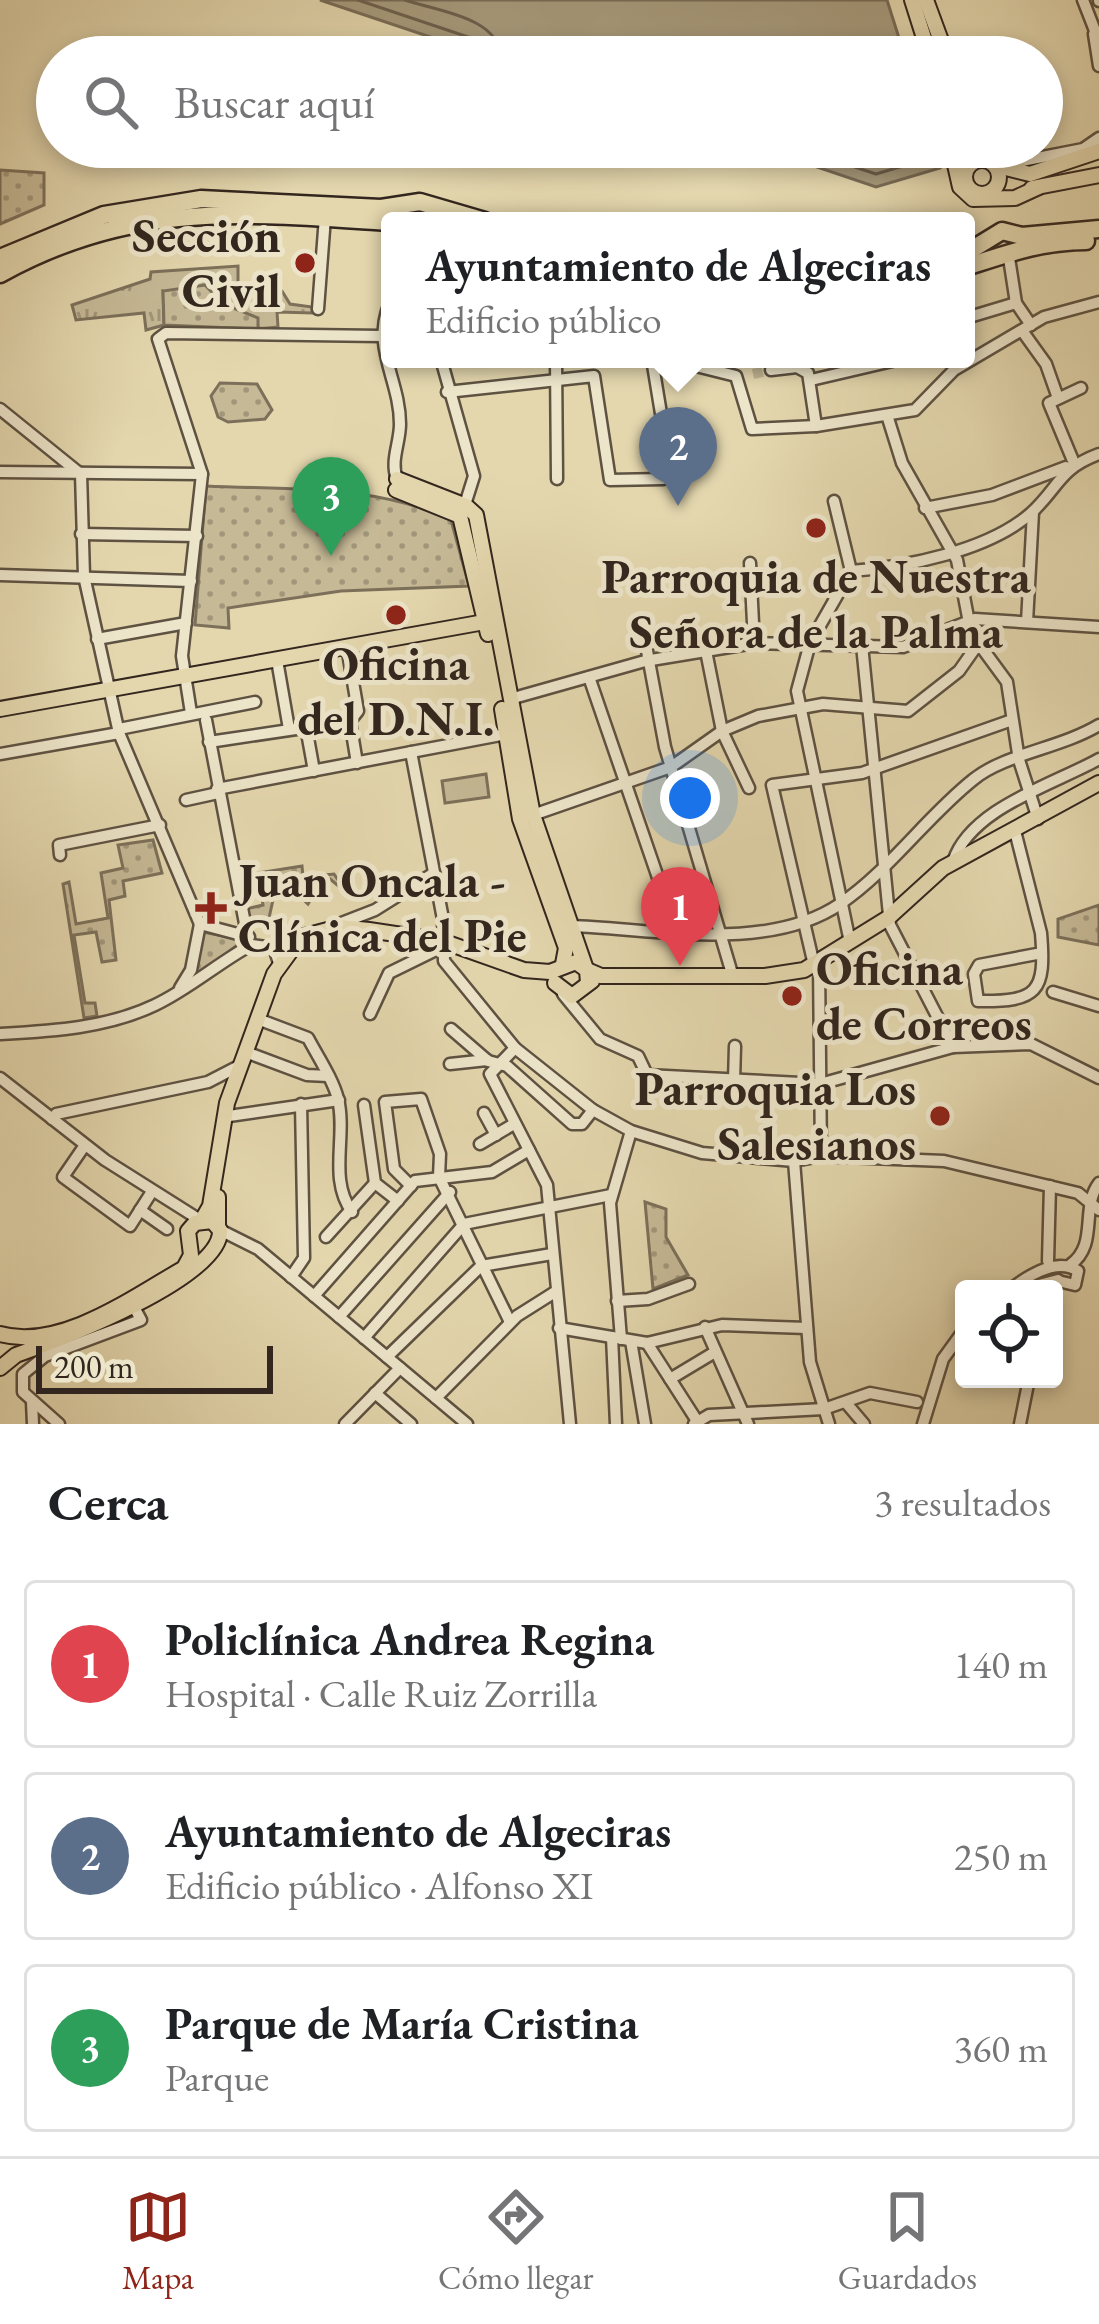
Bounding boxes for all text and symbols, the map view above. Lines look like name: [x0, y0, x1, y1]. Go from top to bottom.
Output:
search box: [36, 36, 1063, 168]
icon: search: [78, 69, 144, 135]
text: Buscar aquí: [174, 73, 374, 131]
place label: Sección Civil: [132, 204, 281, 321]
popup: [381, 212, 975, 368]
text: Ayuntamiento de Algeciras: [425, 236, 931, 294]
marker: Sección Civil: [292, 250, 318, 276]
text: Edificio público: [425, 294, 662, 345]
pin: 2: [639, 407, 717, 506]
pin: 3: [292, 457, 370, 556]
marker: Parroquia de Nuestra Señora de la Palma: [803, 515, 829, 541]
place label: Parroquia de Nuestra Señora de la Palma: [601, 545, 1032, 662]
marker: Oficina del D.N.I.: [383, 602, 409, 628]
place label: Oficina del D.N.I.: [297, 632, 495, 749]
your location: [660, 768, 720, 828]
place label: Juan Oncala - Clínica del Pie: [234, 849, 527, 966]
pin: 1: [641, 867, 719, 966]
marker: Juan Oncala - Clínica del Pie: [195, 892, 227, 924]
place label: Oficina de Correos: [816, 937, 1032, 1054]
marker: Oficina de Correos: [779, 983, 805, 1009]
place label: Parroquia Los Salesianos: [635, 1057, 916, 1174]
marker: Parroquia Los Salesianos: [927, 1103, 953, 1129]
map controls: [955, 1280, 1063, 1388]
button: locate: [955, 1280, 1063, 1388]
scale bar: [36, 1340, 273, 1393]
text: 200 m: [54, 1345, 134, 1388]
text: Cerca: [48, 1469, 168, 1535]
text: 3 resultados: [874, 1477, 1051, 1528]
text: Policlínica Andrea Regina: [165, 1610, 654, 1668]
text: 1: [80, 1639, 100, 1690]
text: 140 m: [954, 1639, 1048, 1690]
text: Hospital · Calle Ruiz Zorrilla: [165, 1668, 597, 1719]
text: Ayuntamiento de Algeciras: [165, 1802, 671, 1860]
text: 2: [80, 1831, 100, 1882]
text: 250 m: [954, 1831, 1048, 1882]
text: Edificio público · Alfonso XI: [165, 1860, 593, 1911]
text: Parque de María Cristina: [165, 1994, 639, 2052]
text: 3: [80, 2023, 100, 2074]
text: 360 m: [954, 2023, 1048, 2074]
text: Parque: [165, 2052, 269, 2103]
tab: Mapa: [122, 2184, 194, 2299]
tab: Cómo llegar: [438, 2184, 594, 2299]
tab: Guardados: [838, 2184, 977, 2299]

